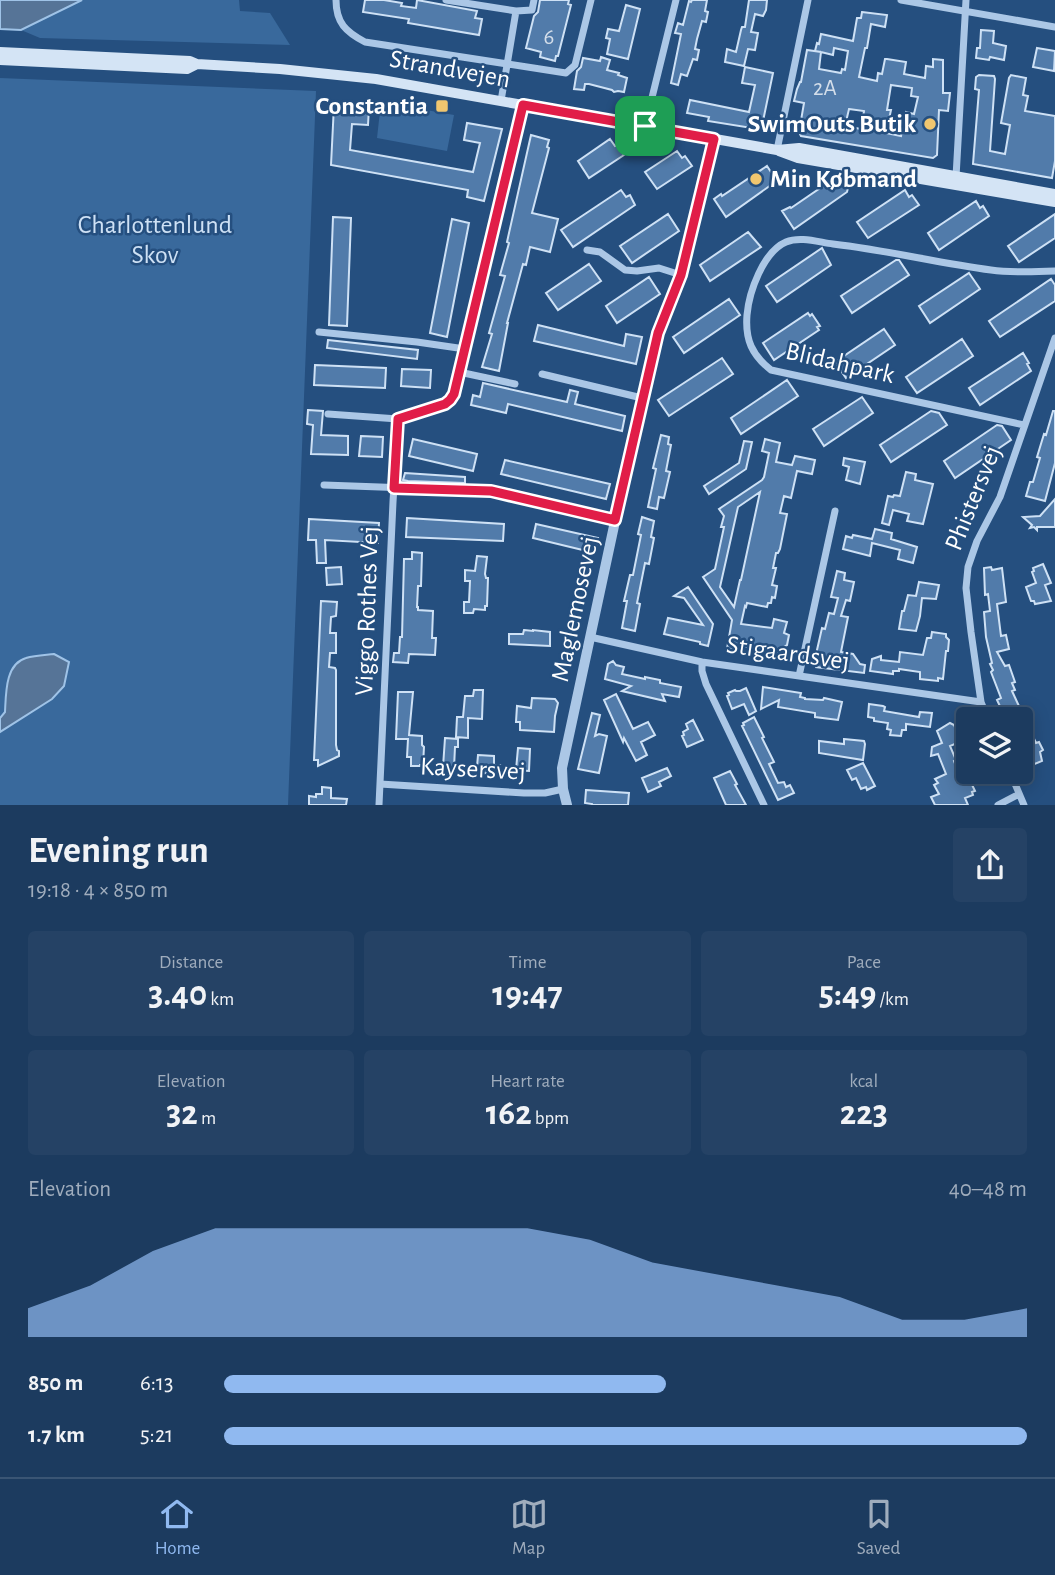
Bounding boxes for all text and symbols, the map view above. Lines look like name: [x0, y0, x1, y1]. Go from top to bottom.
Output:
house number: 6: [544, 26, 554, 49]
street label: Strandvejen: [388, 46, 512, 92]
house number: 2A: [813, 77, 837, 100]
place label: Constantia: [316, 93, 428, 119]
pin: [615, 96, 675, 156]
marker: Constantia: [434, 98, 450, 114]
icon: arrive: [626, 107, 664, 145]
place label: SwimOuts Butik: [748, 111, 916, 137]
marker: SwimOuts Butik: [922, 116, 938, 132]
place label: Min Købmand: [770, 166, 917, 192]
marker: Min Købmand: [748, 171, 764, 187]
park label: Charlottenlund Skov: [78, 212, 232, 268]
street label: Blidahpark: [783, 338, 897, 388]
street label: Phistersvej: [940, 442, 1006, 554]
street label: Viggo Rothes Vej: [351, 526, 383, 696]
street label: Maglemosevej: [547, 534, 603, 684]
street label: Stigaardsvej: [725, 632, 851, 674]
map controls: [956, 707, 1033, 784]
button: layers: [956, 707, 1033, 784]
street label: Kaysersvej: [419, 753, 527, 785]
button: share: [953, 828, 1027, 902]
text: Evening run: [28, 832, 209, 870]
text: 19:18 · 4 × 850 m: [28, 879, 168, 902]
text: Distance: [159, 953, 223, 972]
text: Time: [509, 953, 546, 972]
text: Pace: [847, 953, 881, 972]
text: 3.40: [148, 977, 207, 1012]
text: 19:47: [492, 977, 563, 1012]
text: 5:49: [819, 977, 876, 1012]
text: km: [207, 990, 234, 1009]
text: /km: [876, 990, 909, 1009]
text: Elevation: [157, 1072, 226, 1091]
text: Heart rate: [490, 1072, 565, 1091]
text: kcal: [849, 1072, 878, 1091]
text: 32: [166, 1096, 198, 1131]
text: 162: [486, 1096, 532, 1131]
text: 223: [840, 1096, 888, 1131]
text: m: [198, 1109, 216, 1128]
text: bpm: [532, 1109, 569, 1128]
text: Elevation: [28, 1178, 111, 1201]
text: 40–48 m: [949, 1178, 1027, 1201]
text: 850 m: [28, 1372, 83, 1395]
text: 6:13: [140, 1372, 173, 1395]
text: 1.7 km: [28, 1424, 85, 1447]
text: 5:21: [140, 1424, 173, 1447]
tab: Home: [155, 1495, 200, 1560]
tab: Map: [510, 1495, 548, 1560]
tab: Saved: [857, 1495, 900, 1560]

